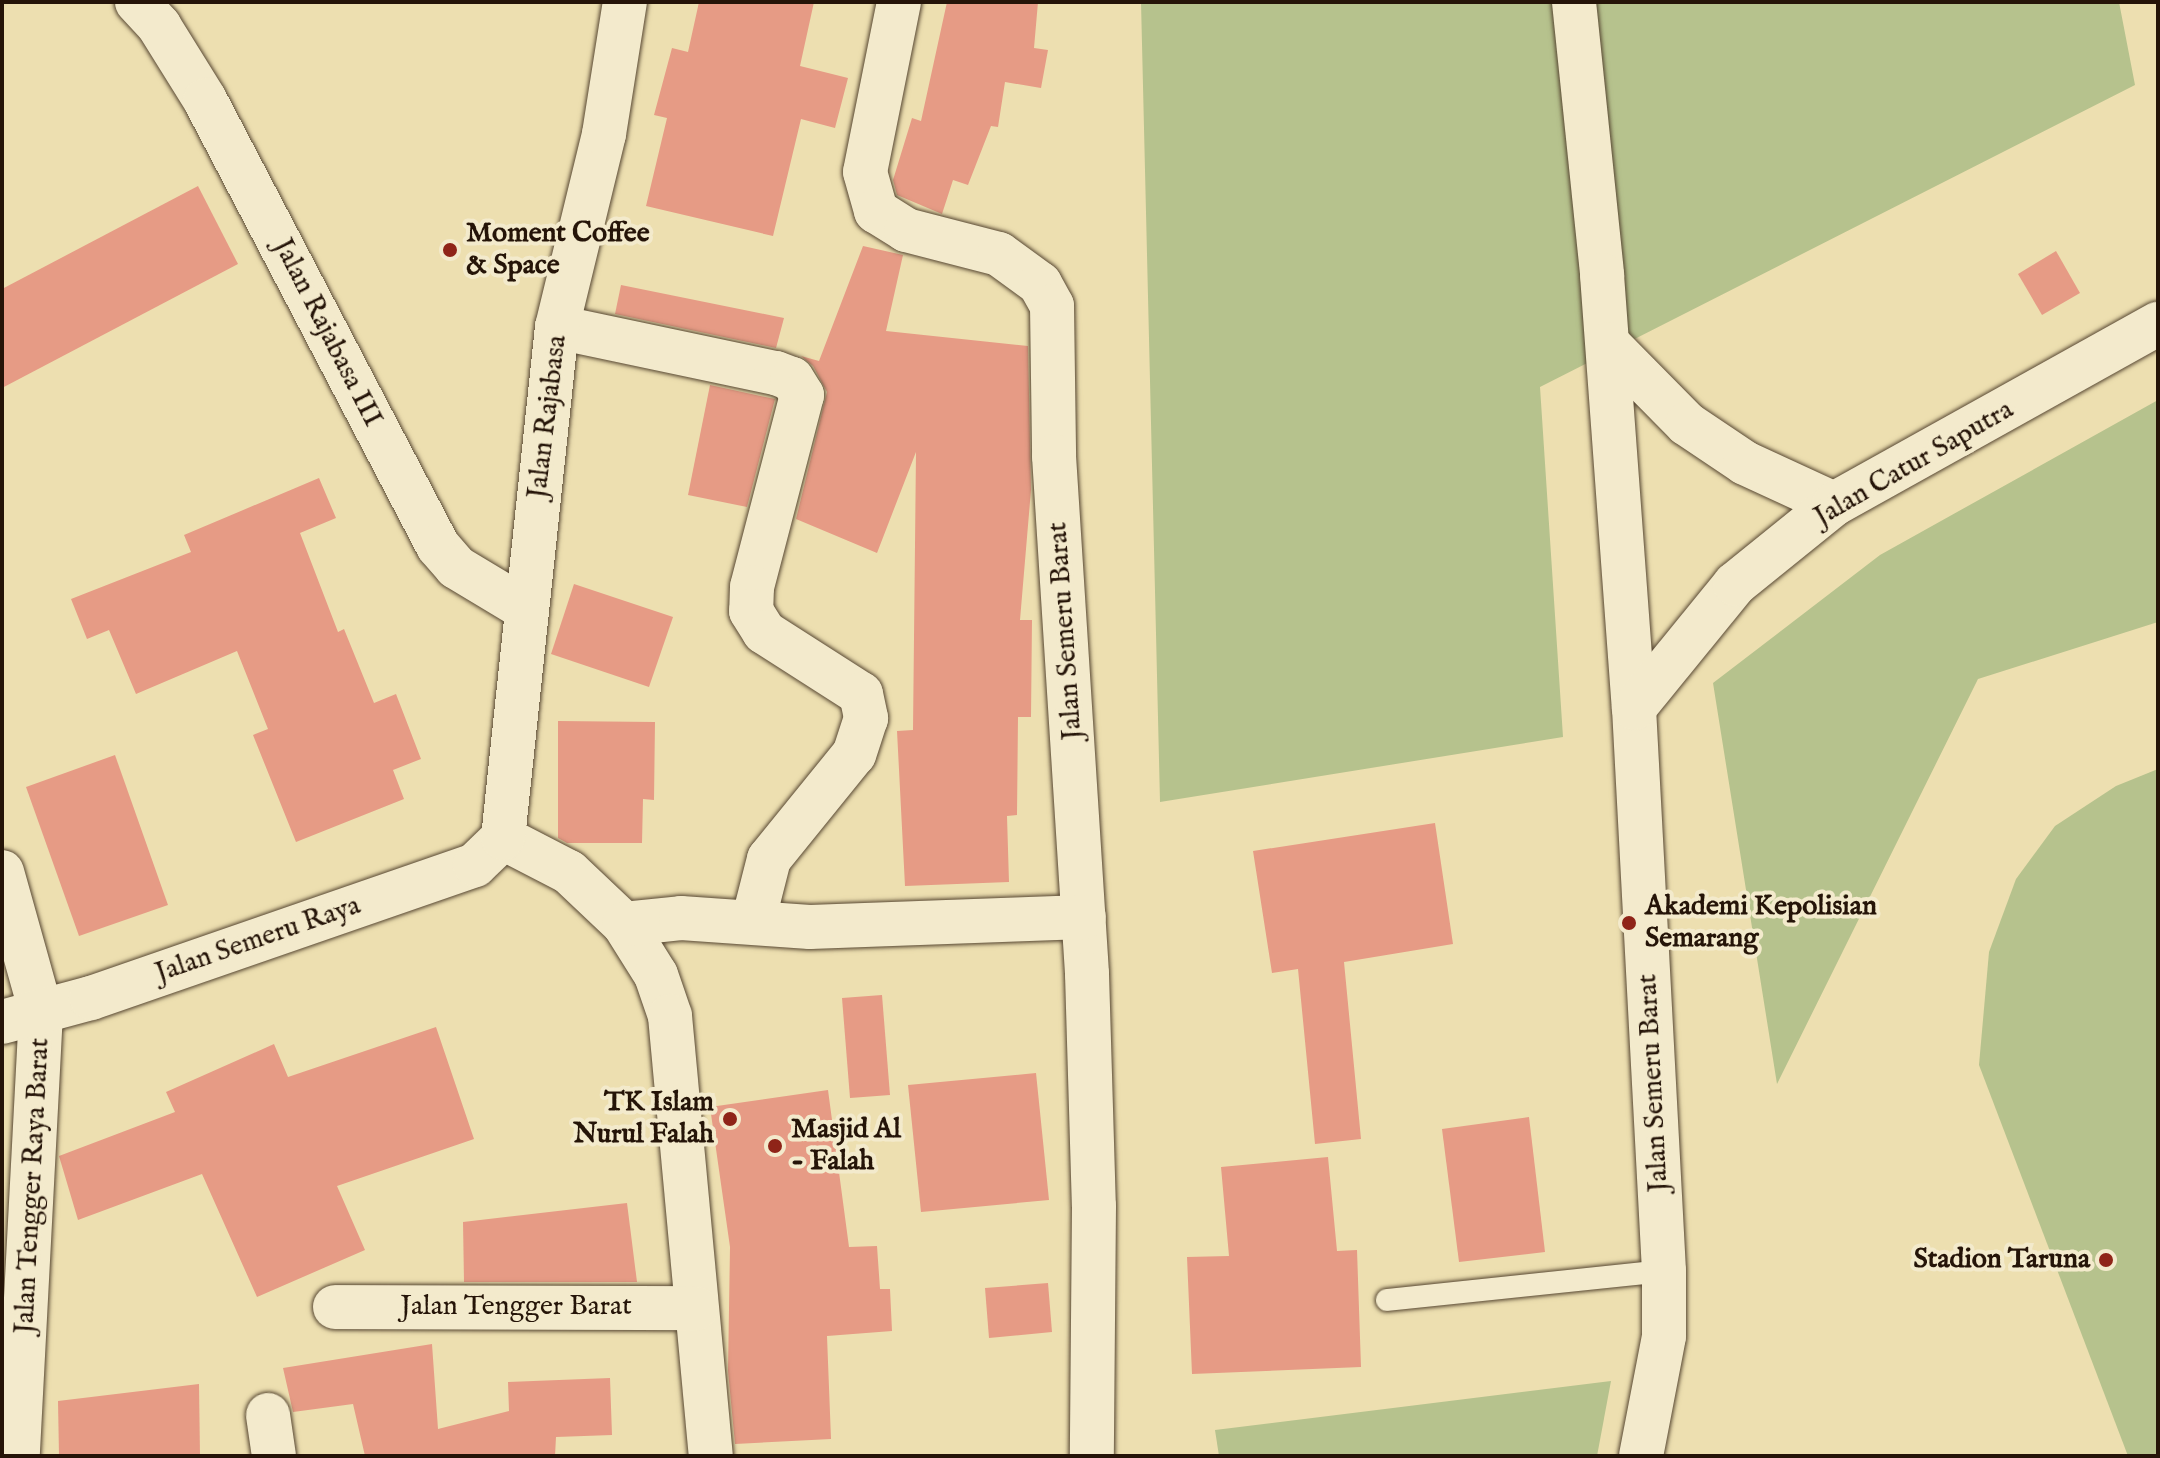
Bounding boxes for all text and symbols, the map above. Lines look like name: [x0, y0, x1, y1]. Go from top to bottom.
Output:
place label: Moment Coffee & Space: [466, 217, 650, 283]
street label: Jalan Rajabasa III: [265, 233, 389, 433]
marker: Moment Coffee & Space: [441, 241, 459, 259]
street label: Jalan Rajabasa: [521, 333, 575, 501]
street label: Jalan Catur Saputra: [1809, 393, 2019, 535]
street label: Jalan Semeru Barat: [1042, 521, 1090, 741]
street label: Jalan Semeru Raya: [151, 889, 365, 991]
place label: Akademi Kepolisian Semarang: [1645, 890, 1877, 956]
marker: Akademi Kepolisian Semarang: [1620, 914, 1638, 932]
street label: Jalan Semeru Barat: [1631, 973, 1677, 1193]
street label: Jalan Tengger Raya Barat: [8, 1037, 58, 1335]
place label: TK Islam Nurul Falah: [573, 1086, 714, 1152]
marker: TK Islam Nurul Falah: [721, 1110, 739, 1128]
place label: Masjid Al - Falah: [791, 1113, 901, 1179]
marker: Masjid Al - Falah: [766, 1137, 784, 1155]
place label: Stadion Taruna: [1913, 1243, 2090, 1277]
marker: Stadion Taruna: [2097, 1251, 2115, 1269]
street label: Jalan Tengger Barat: [400, 1290, 632, 1324]

